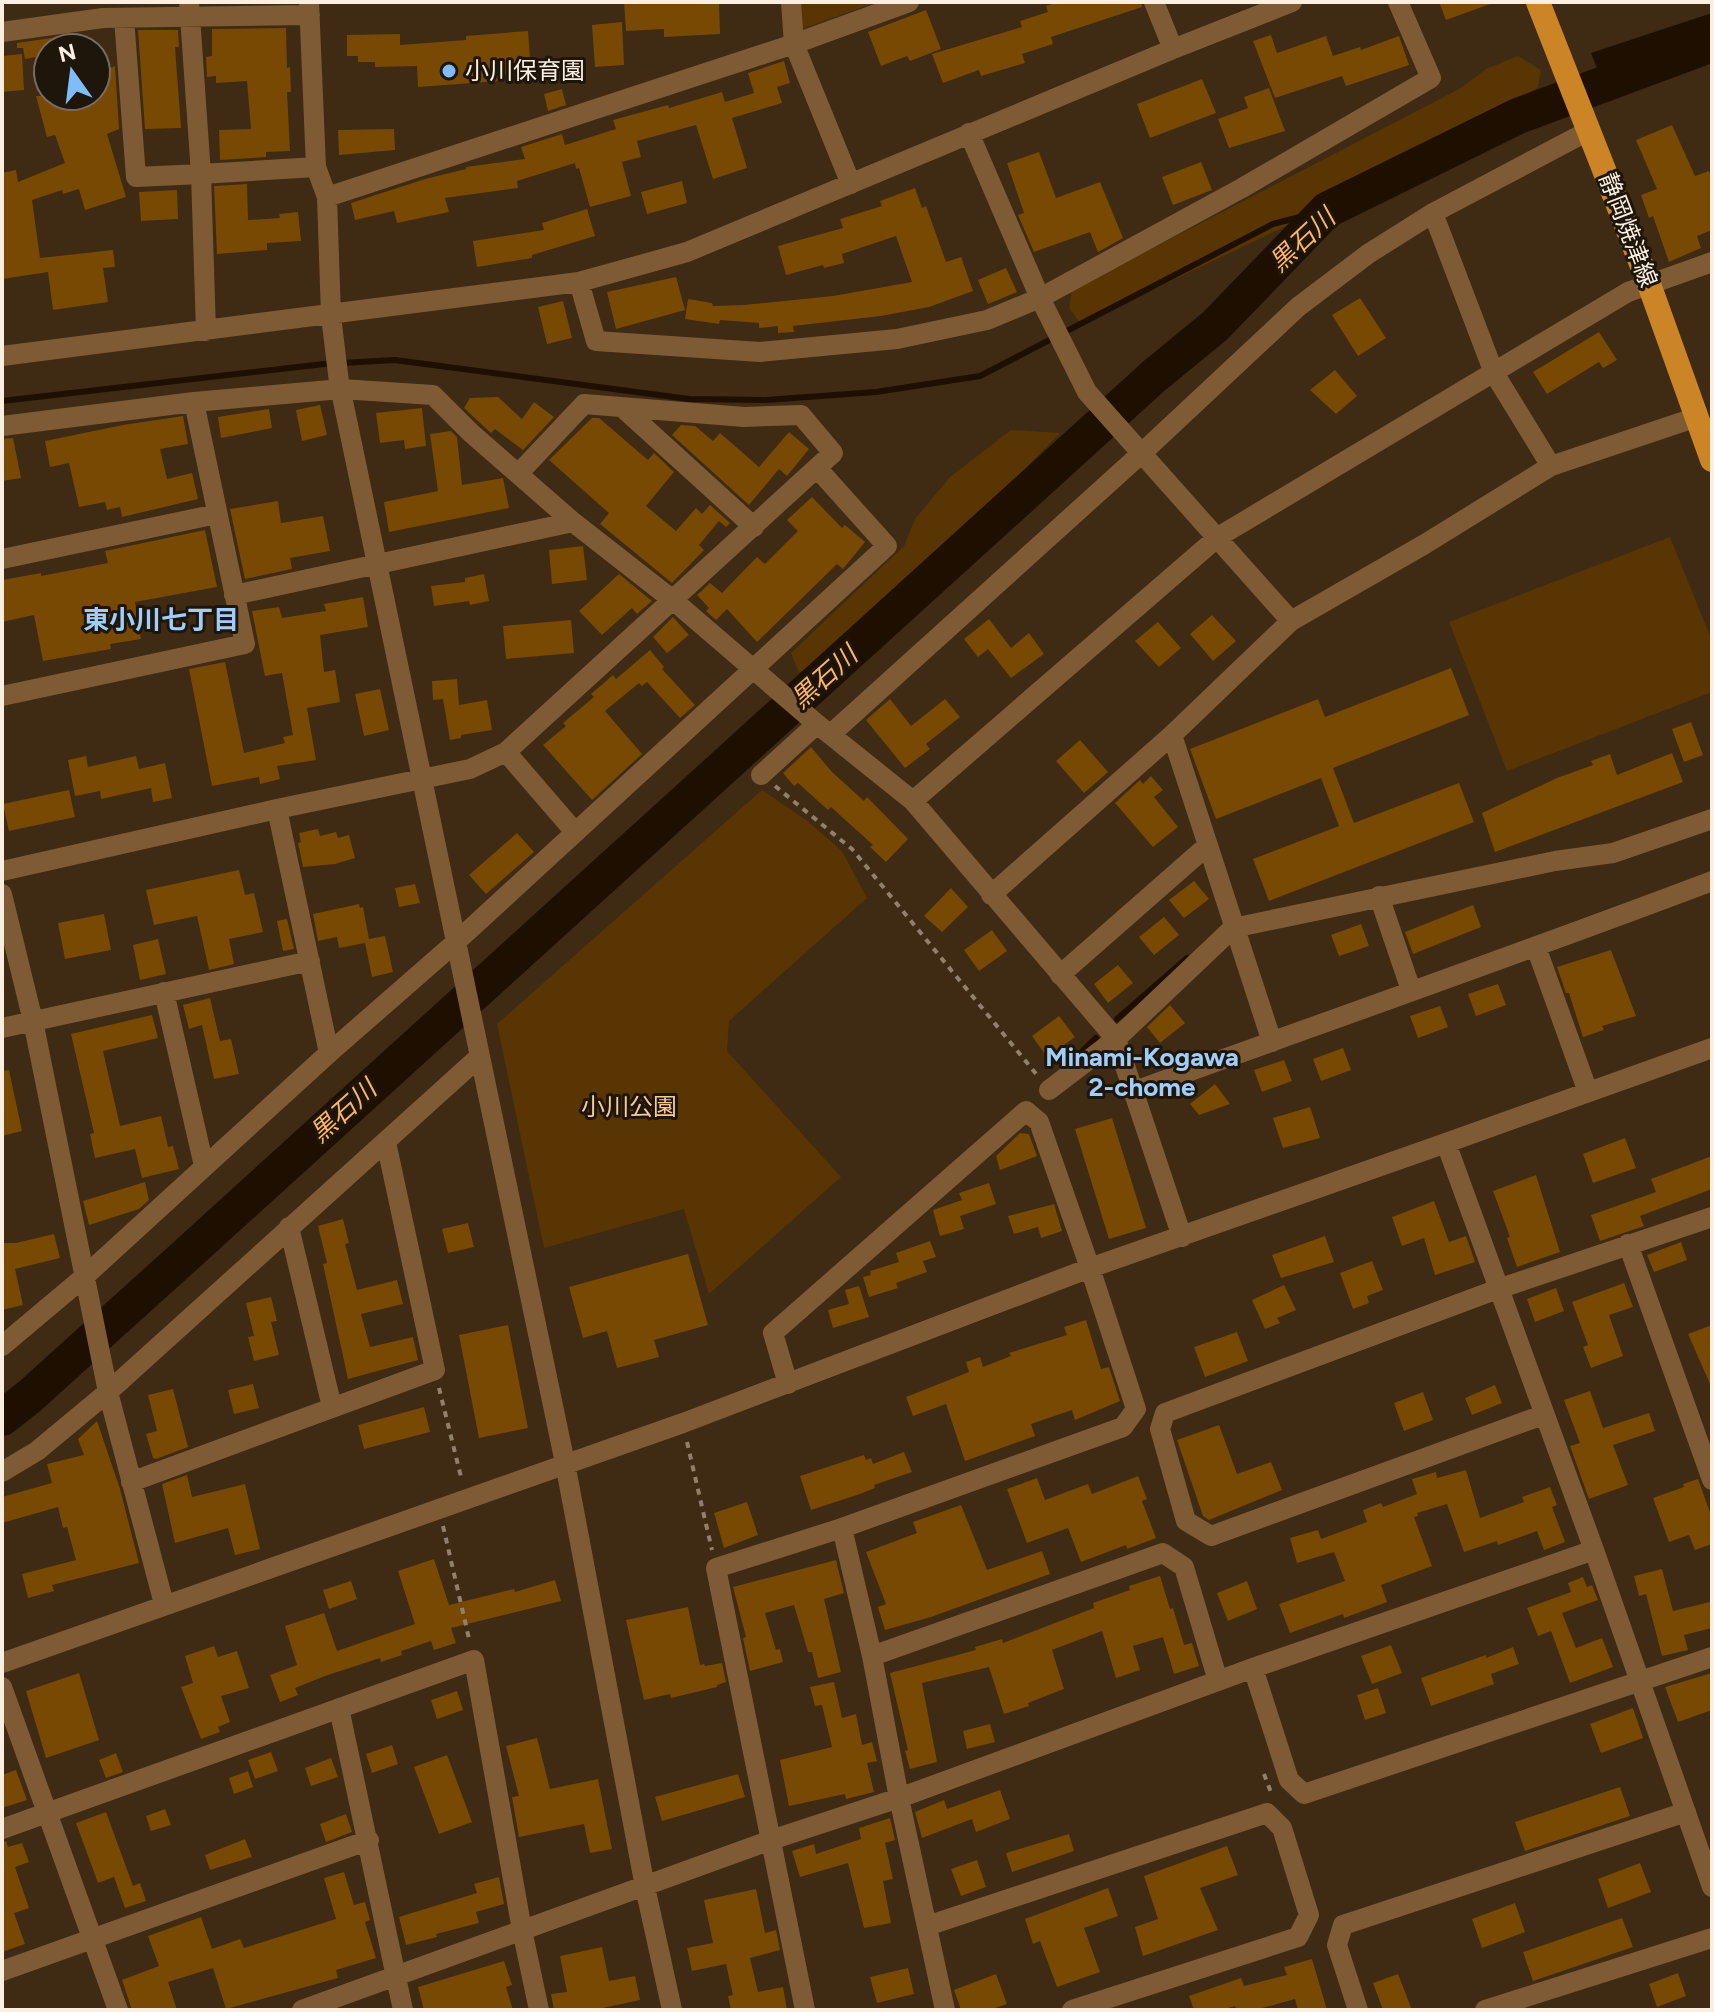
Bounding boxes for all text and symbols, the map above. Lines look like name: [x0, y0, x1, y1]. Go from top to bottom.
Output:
north arrow: [32, 32, 112, 112]
text: N: [56, 38, 79, 68]
place label: 小川保育園: [465, 56, 585, 85]
marker: 小川保育園: [440, 62, 458, 80]
street label: 静岡焼津線: [1593, 169, 1664, 291]
water label: 黒石川: [1263, 200, 1344, 278]
district label: 東小川七丁目: [83, 604, 239, 636]
water label: 黒石川: [784, 637, 866, 715]
district label: Minami-Kogawa 2-chome: [1045, 1041, 1239, 1103]
water label: 黒石川: [303, 1071, 385, 1149]
park label: 小川公園: [581, 1092, 677, 1121]

